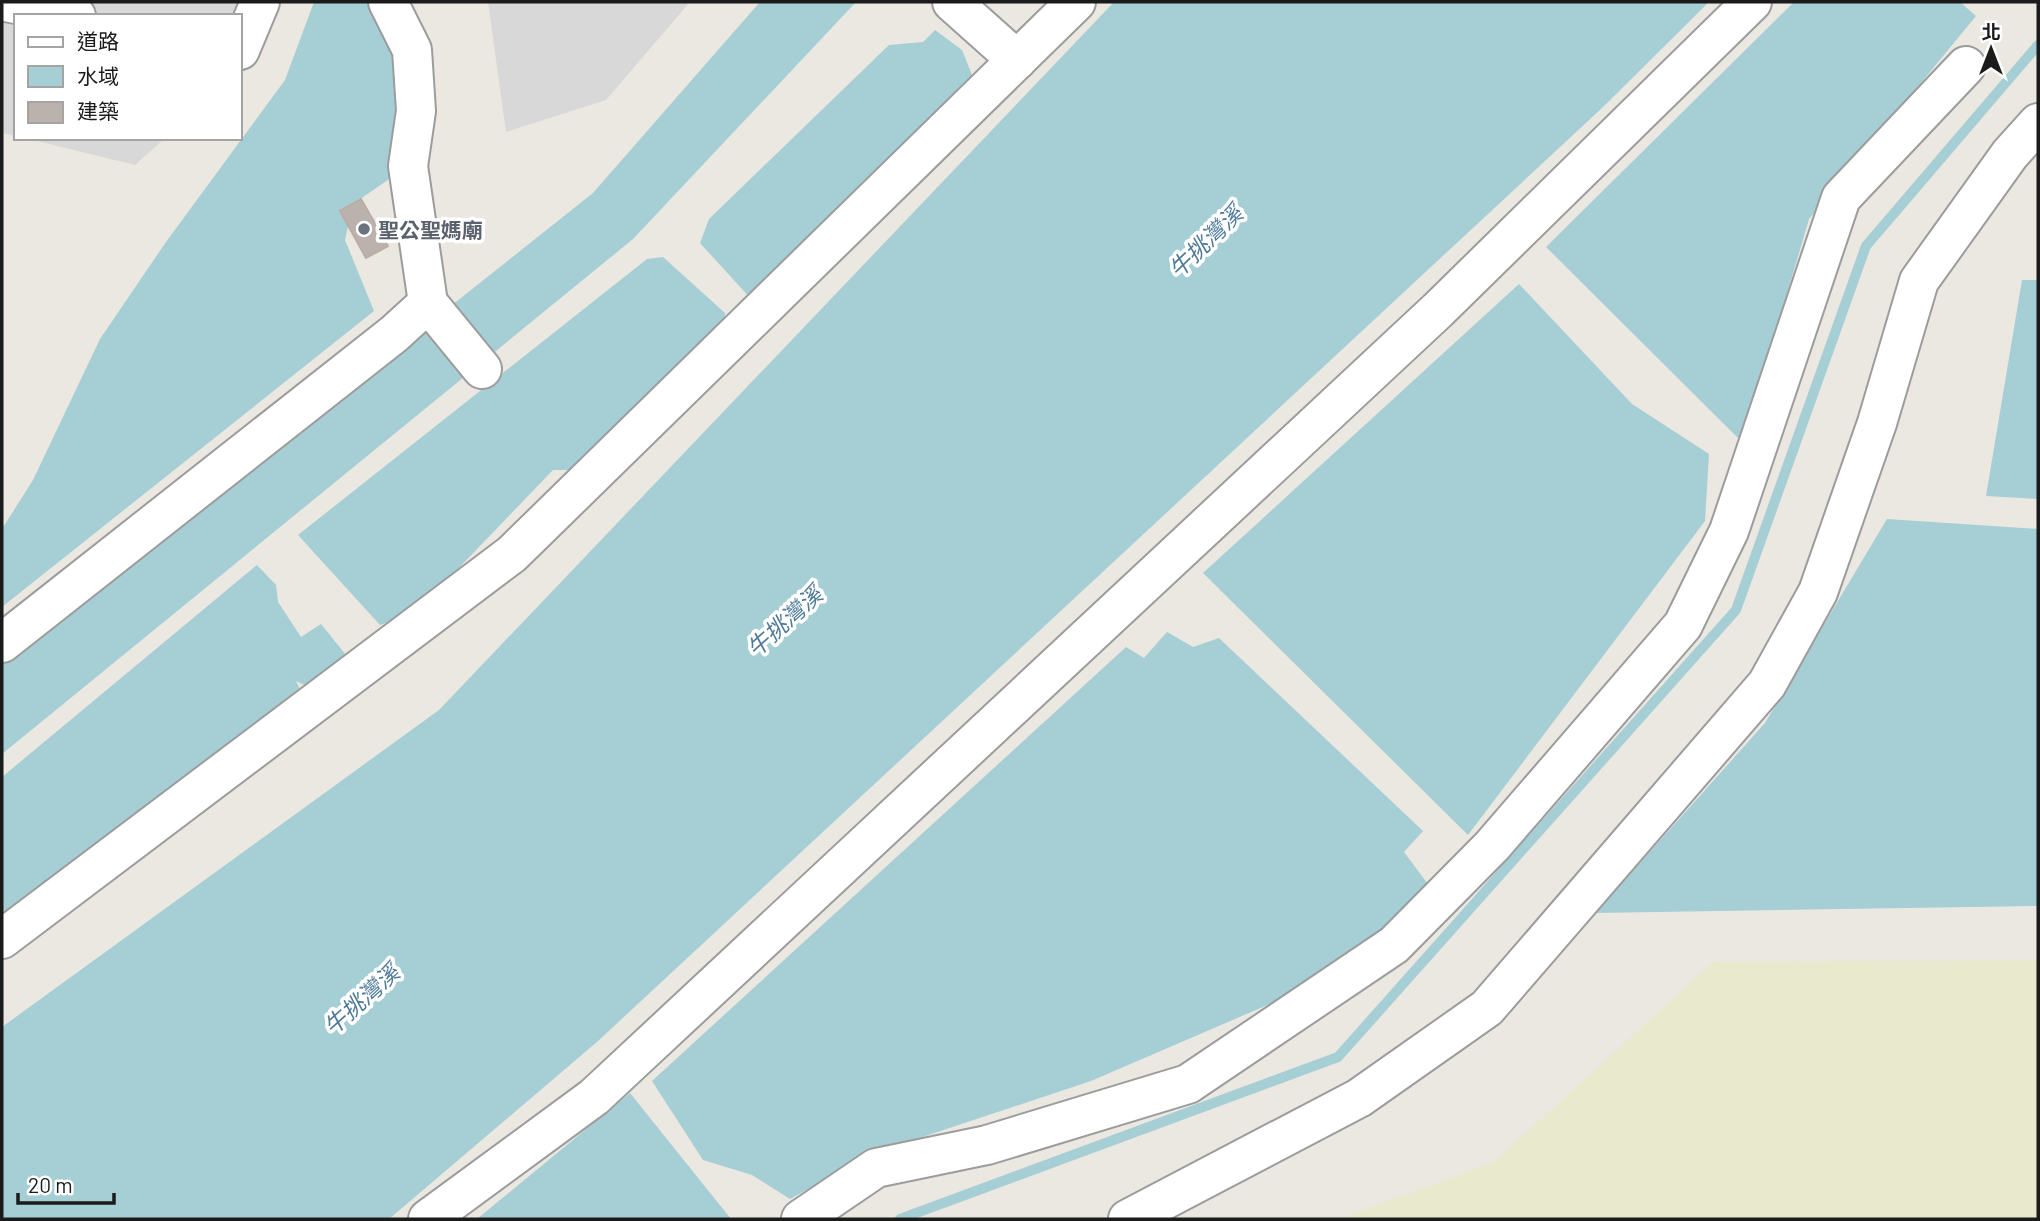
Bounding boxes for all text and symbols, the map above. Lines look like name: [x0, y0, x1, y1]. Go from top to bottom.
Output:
legend: [14, 14, 242, 140]
north arrow: [1956, 14, 2026, 84]
text: 北: [1981, 20, 2001, 43]
text: 道路: [77, 28, 119, 53]
text: 水域: [77, 63, 119, 88]
text: 建築: [77, 98, 119, 123]
water label: 牛挑灣溪: [1162, 197, 1250, 283]
place label: 聖公聖媽廟: [378, 217, 483, 242]
marker: 聖公聖媽廟: [356, 221, 372, 237]
water label: 牛挑灣溪: [740, 578, 830, 662]
water label: 牛挑灣溪: [317, 956, 407, 1040]
scale bar: [18, 1162, 114, 1206]
text: 20 m: [28, 1172, 73, 1197]

